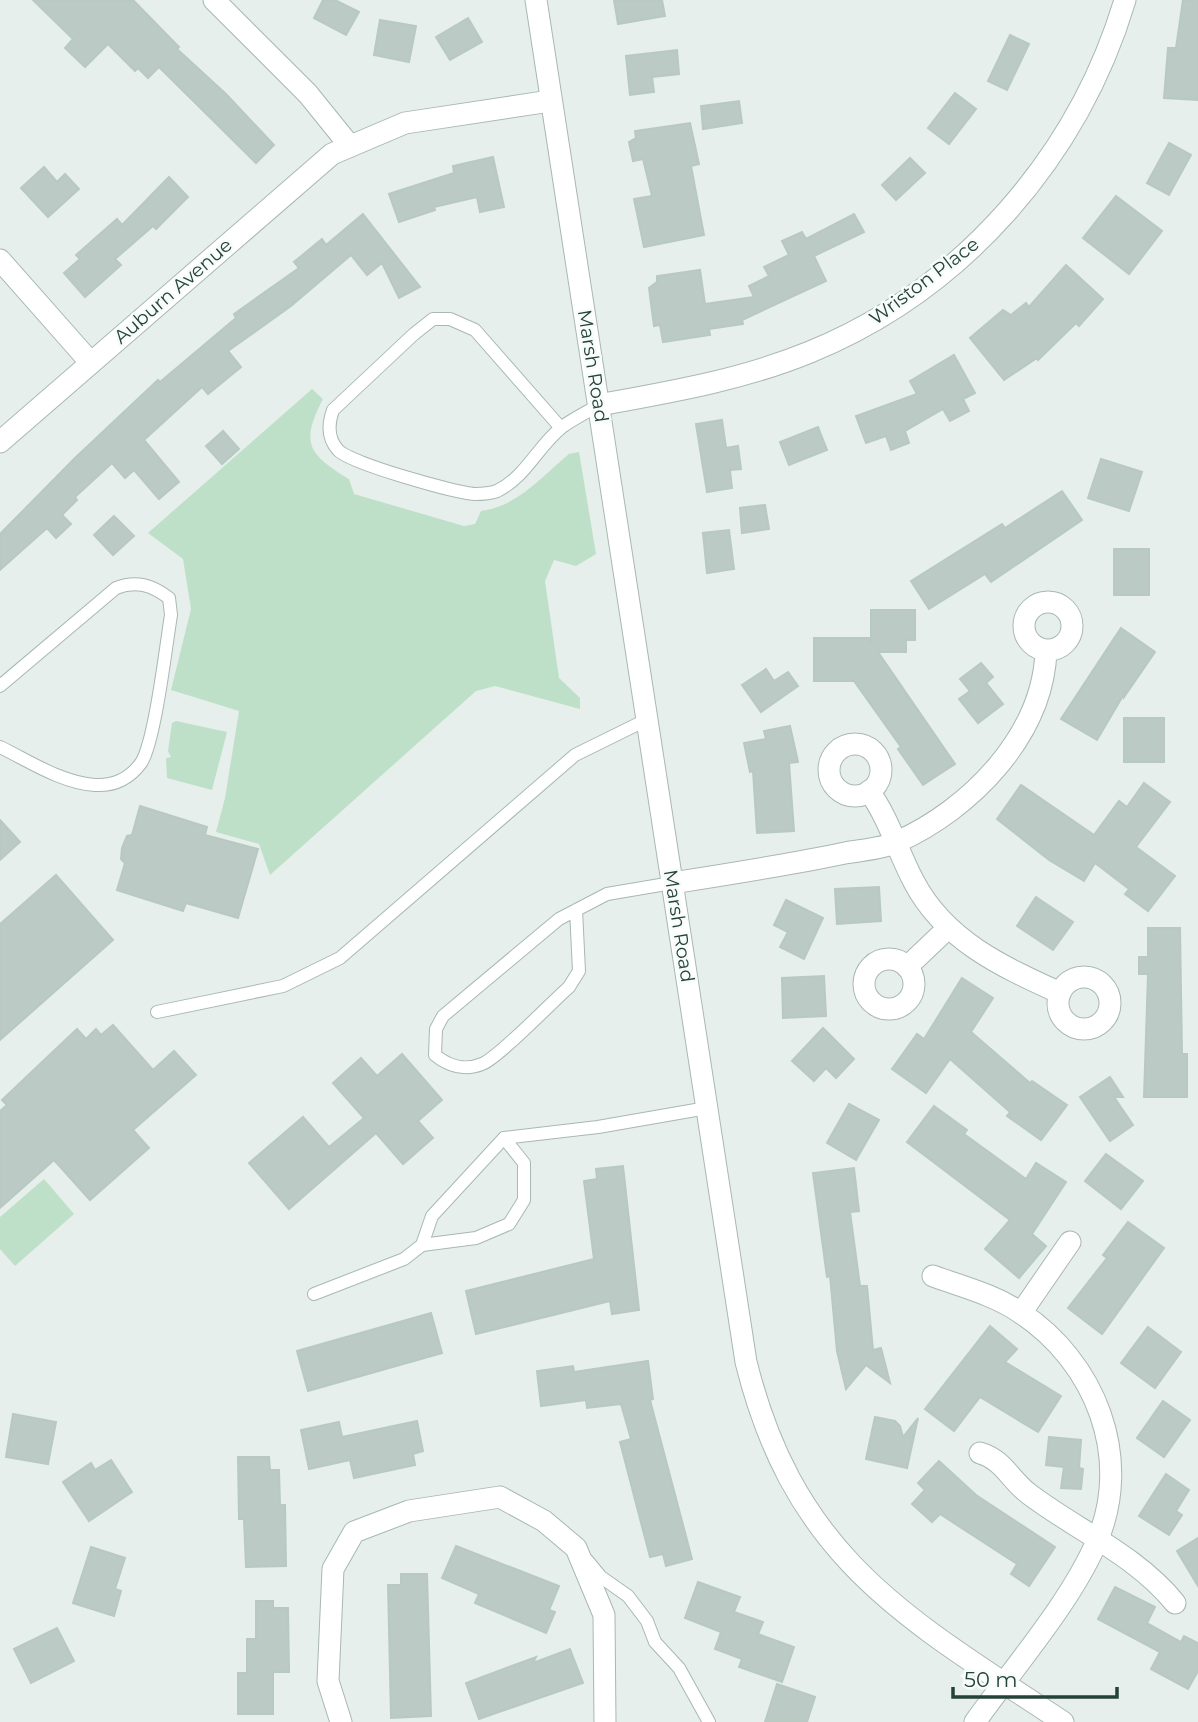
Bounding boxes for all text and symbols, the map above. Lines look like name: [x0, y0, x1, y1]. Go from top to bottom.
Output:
street label: Wriston Place: [865, 232, 983, 330]
street label: Auburn Avenue: [109, 233, 237, 349]
street label: Marsh Road: [573, 308, 613, 424]
street label: Marsh Road: [659, 868, 699, 984]
scale bar: [953, 1656, 1118, 1700]
text: 50 m: [964, 1667, 1018, 1692]

